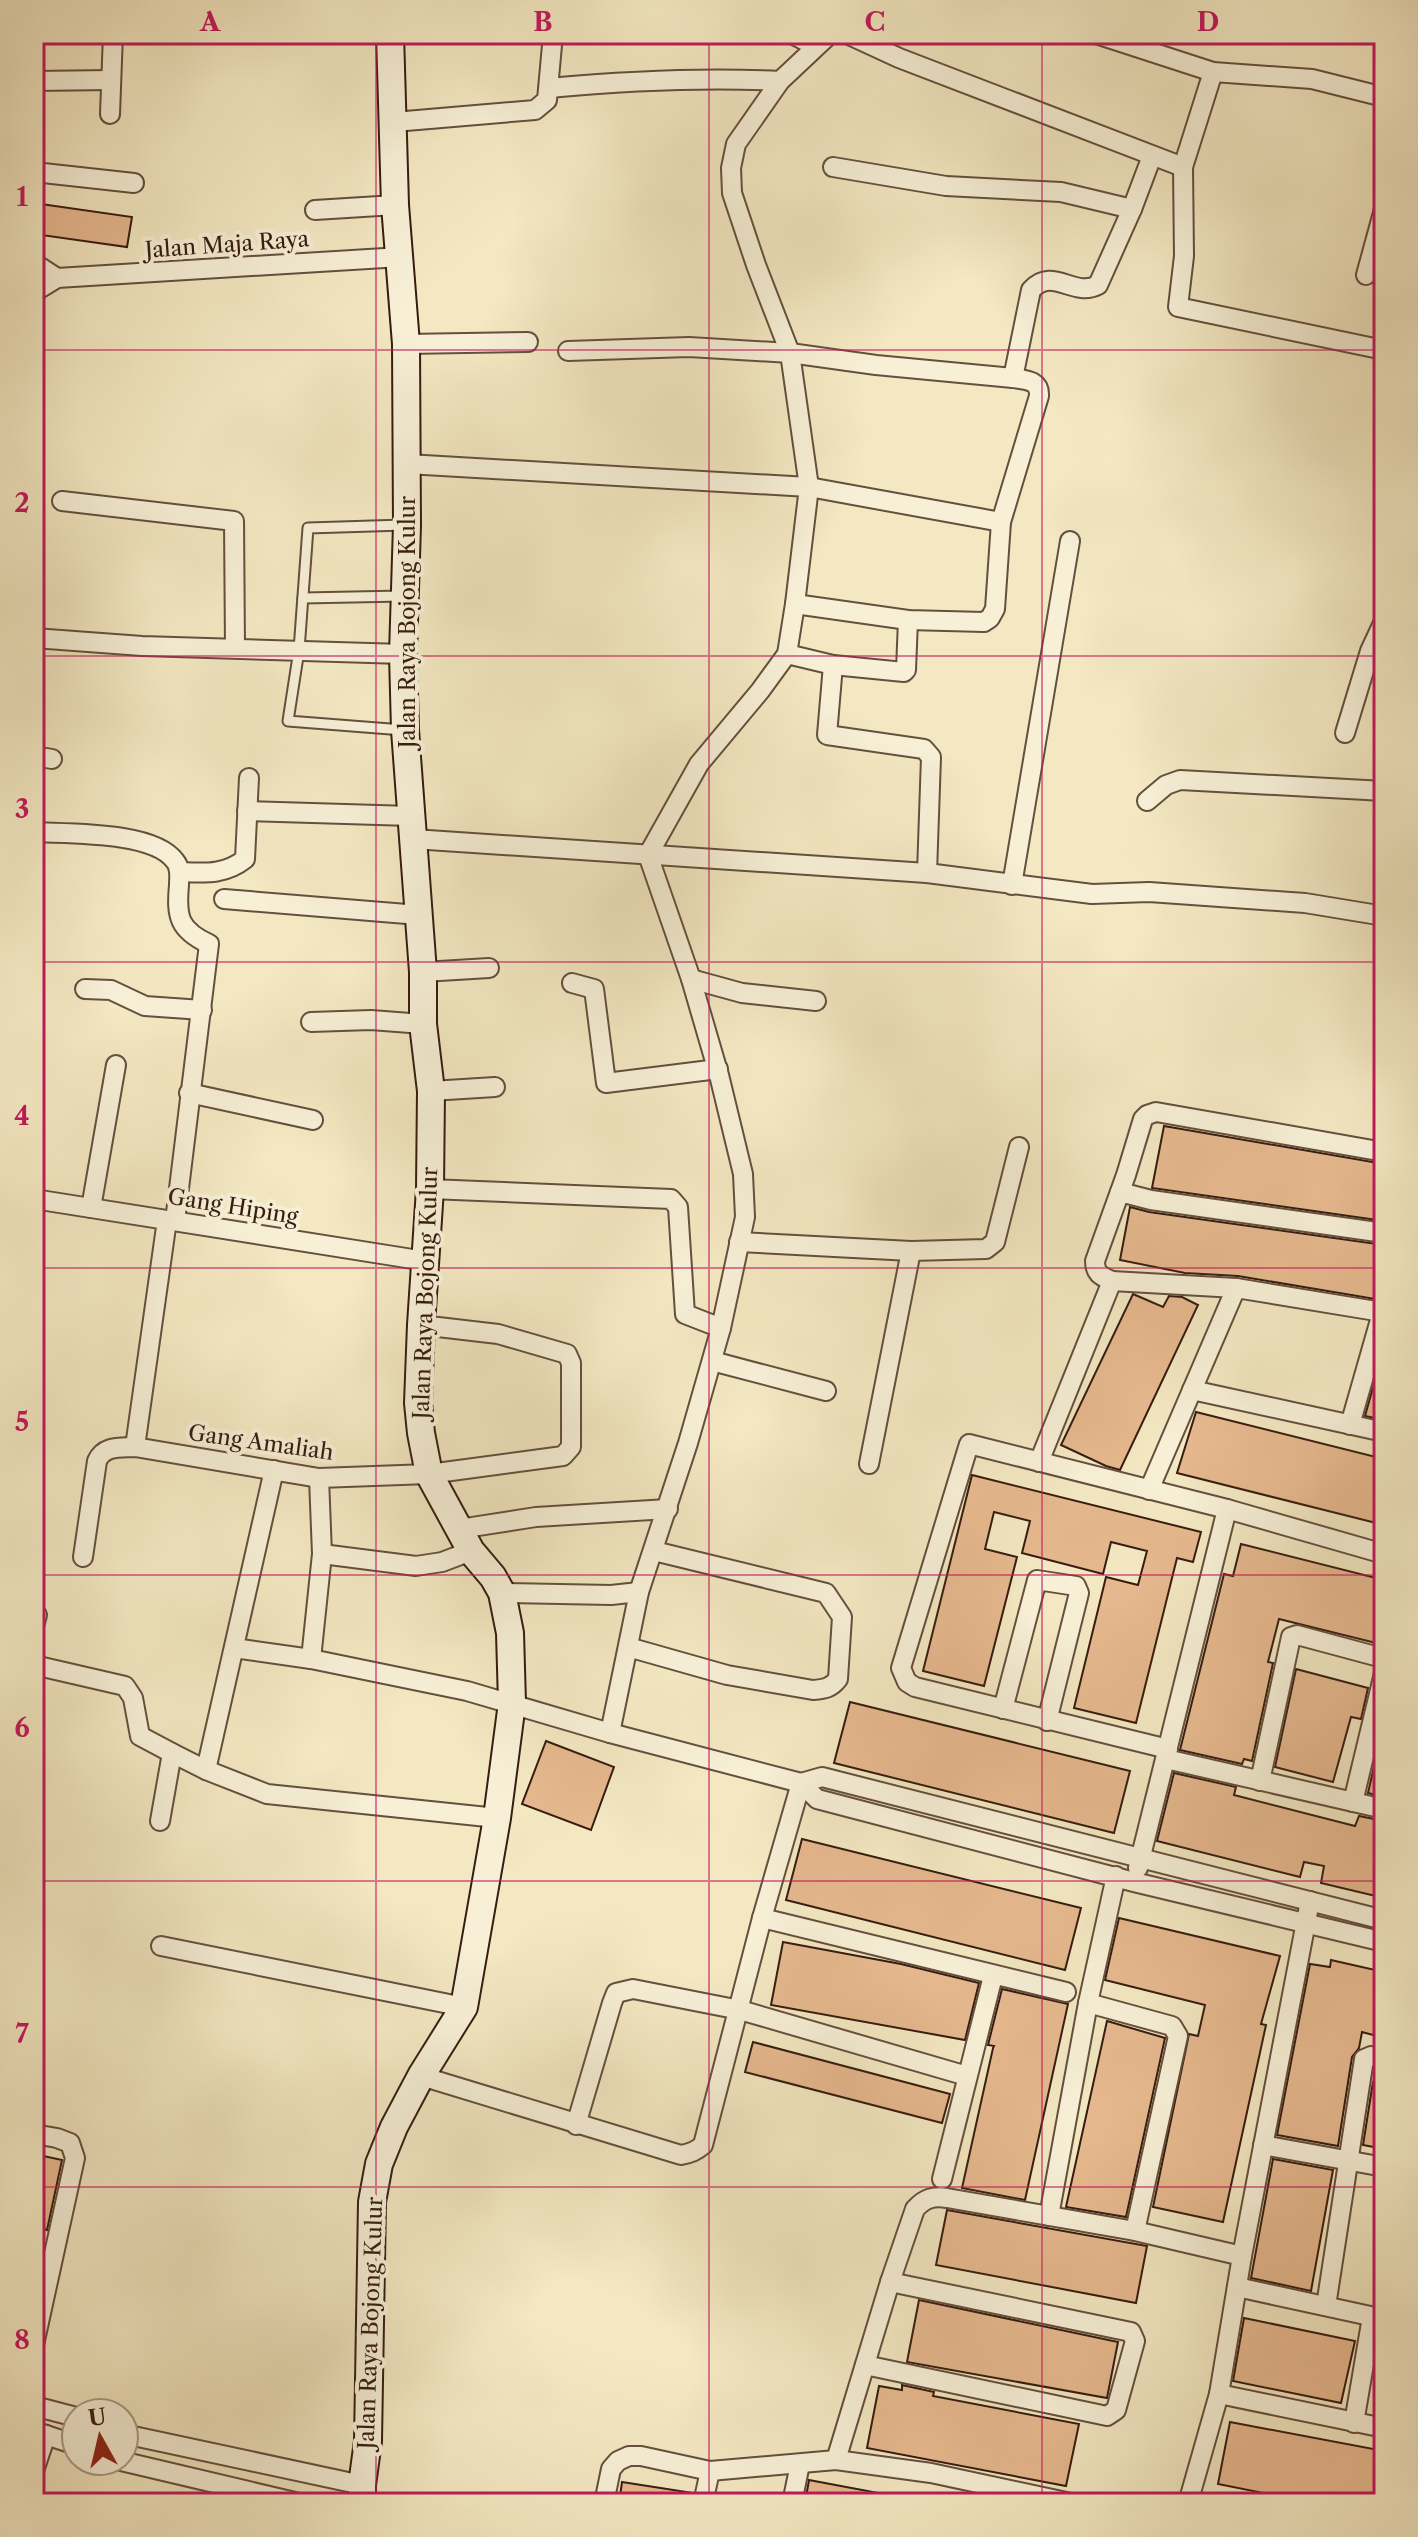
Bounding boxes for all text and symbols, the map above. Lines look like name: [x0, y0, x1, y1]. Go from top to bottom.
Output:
text: A: [199, 6, 221, 38]
text: B: [533, 6, 553, 38]
text: C: [865, 6, 885, 38]
text: D: [1197, 6, 1219, 38]
text: 1: [16, 181, 28, 213]
street label: Jalan Maja Raya: [141, 225, 310, 264]
text: 2: [14, 487, 30, 519]
street label: Jalan Raya Bojong Kulur: [394, 496, 421, 751]
text: 3: [15, 793, 29, 825]
text: 4: [14, 1100, 30, 1132]
street label: Jalan Raya Bojong Kulur: [407, 1166, 443, 1423]
street label: Gang Hiping: [166, 1183, 300, 1230]
text: 5: [15, 1406, 29, 1438]
street label: Gang Amaliah: [186, 1419, 336, 1466]
text: 6: [14, 1712, 30, 1744]
text: 7: [15, 2018, 29, 2050]
street label: Jalan Raya Bojong Kulur: [352, 2196, 388, 2453]
text: 8: [14, 2324, 30, 2356]
north arrow: [60, 2397, 140, 2477]
text: U: [87, 2403, 108, 2432]

